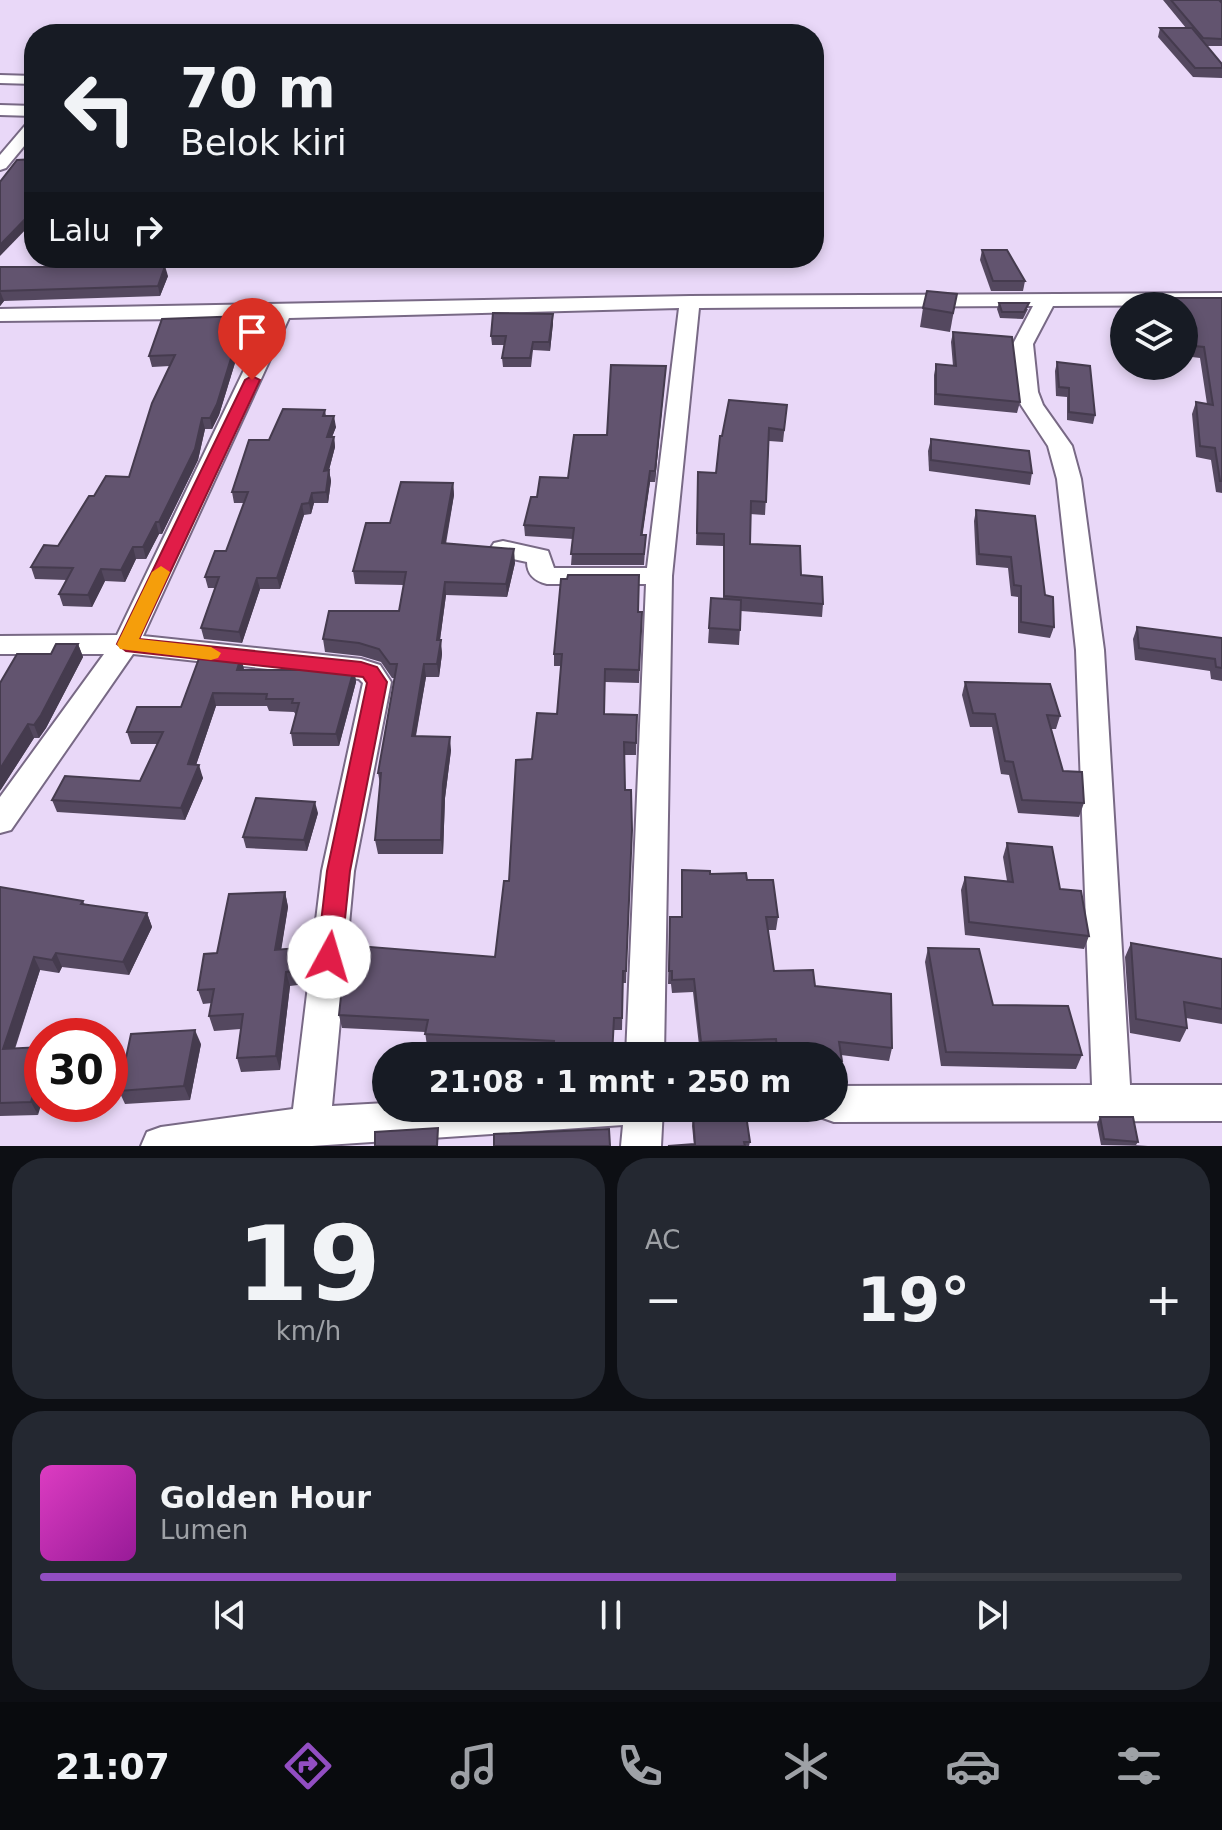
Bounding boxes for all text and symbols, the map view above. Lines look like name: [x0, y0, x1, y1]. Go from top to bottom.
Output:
text: 70 m: [180, 55, 336, 120]
icon: left: [48, 56, 152, 160]
text: Belok kiri: [180, 122, 347, 163]
icon: right: [126, 208, 170, 252]
text: Lalu: [48, 213, 110, 248]
map controls: [1110, 292, 1198, 380]
button: layers: [1110, 292, 1198, 380]
pin: [218, 298, 286, 380]
icon: arrive: [230, 310, 274, 354]
position arrow: [287, 915, 371, 999]
speed limit sign: 30: [24, 1018, 128, 1122]
text: 21:08 · 1 mnt · 250 m: [429, 1064, 791, 1099]
text: 19: [236, 1203, 381, 1325]
text: AC: [645, 1225, 680, 1255]
text: 19°: [857, 1265, 970, 1335]
text: −: [645, 1274, 682, 1325]
text: +: [1145, 1274, 1182, 1325]
text: km/h: [276, 1316, 341, 1346]
text: Golden Hour: [160, 1480, 371, 1515]
text: Lumen: [160, 1515, 248, 1545]
icon: previous: [208, 1593, 252, 1637]
icon: pause: [589, 1593, 633, 1637]
icon: next: [970, 1593, 1014, 1637]
icon: directions: [280, 1738, 336, 1794]
icon: music: [446, 1738, 502, 1794]
icon: phone: [612, 1738, 668, 1794]
icon: climate: [778, 1738, 834, 1794]
icon: car: [945, 1738, 1001, 1794]
icon: filters: [1111, 1738, 1167, 1794]
text: 21:07: [55, 1746, 170, 1787]

